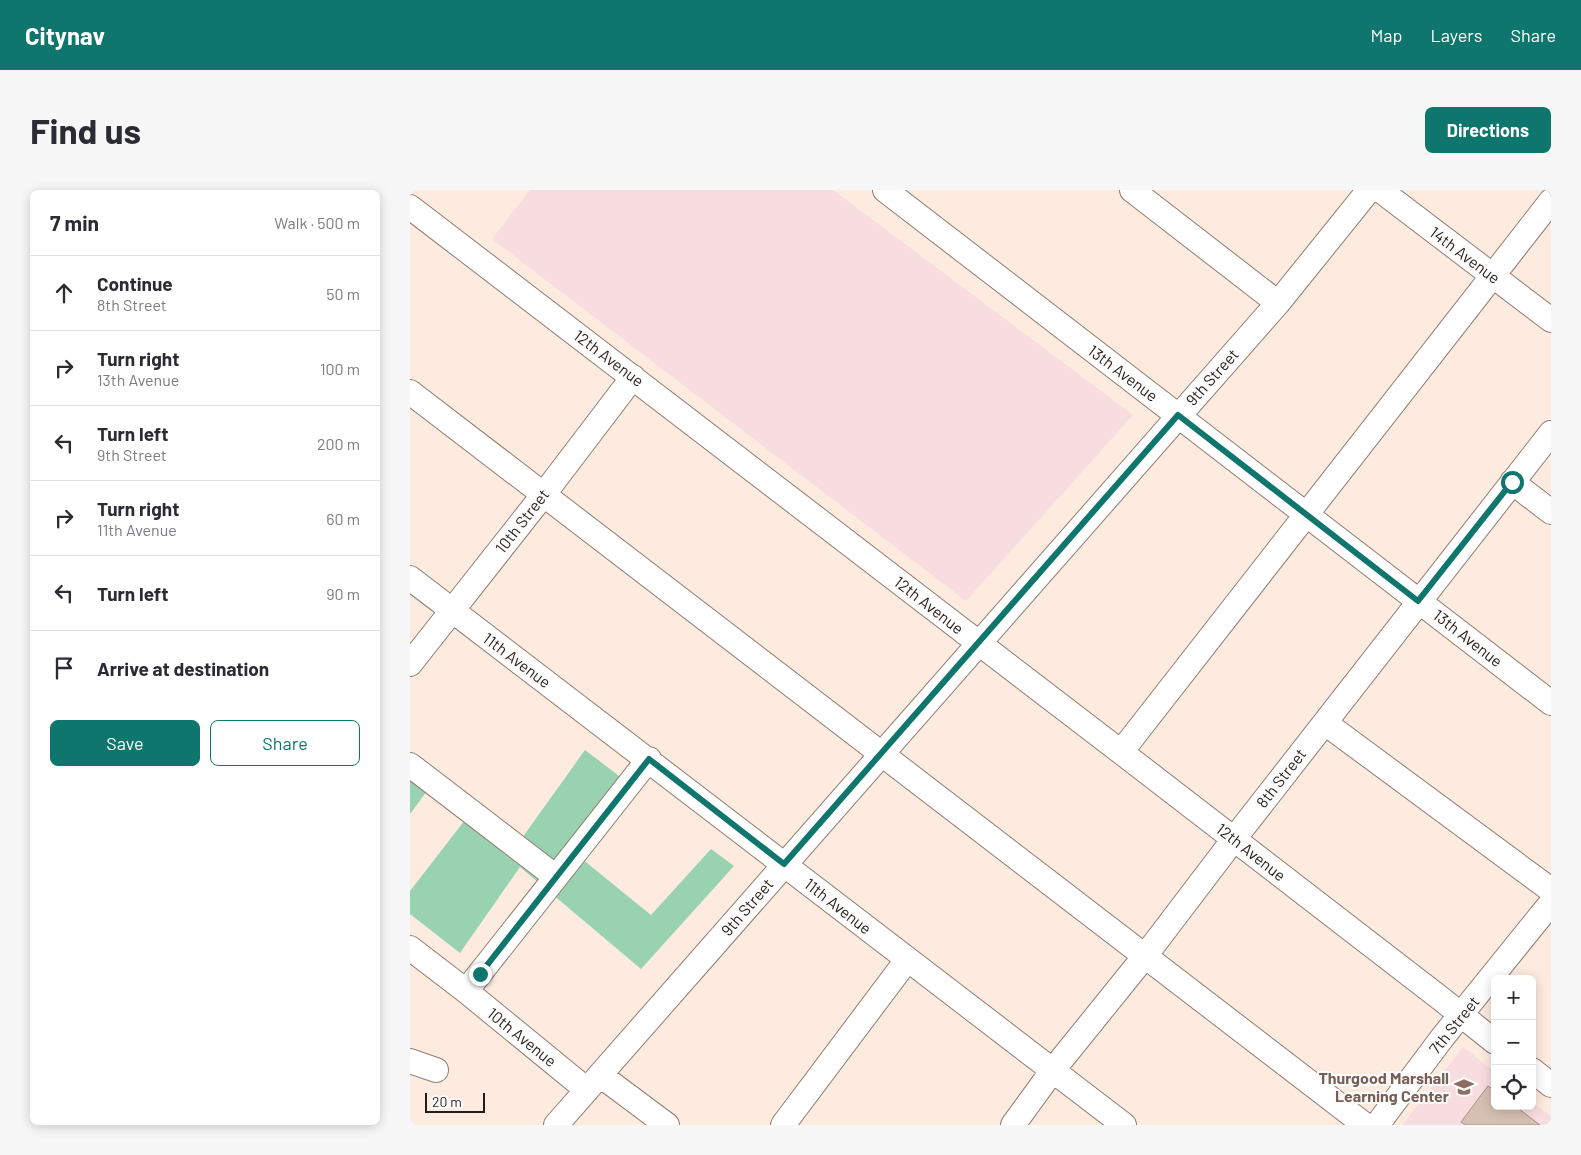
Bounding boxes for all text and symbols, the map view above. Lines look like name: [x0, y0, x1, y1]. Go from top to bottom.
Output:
text: Citynav: [25, 21, 105, 50]
text: Map: [1370, 24, 1402, 46]
text: Layers: [1430, 24, 1483, 46]
text: Share: [1511, 24, 1556, 46]
button: Directions: [1425, 107, 1551, 153]
text: Find us: [30, 109, 141, 151]
text: 7 min: [50, 210, 99, 235]
text: Walk · 500 m: [274, 213, 360, 232]
street label: 14th Avenue: [1426, 222, 1504, 287]
text: Continue: [97, 272, 173, 295]
icon: ahead: [50, 279, 78, 307]
text: 50 m: [326, 284, 360, 303]
text: 8th Street: [97, 295, 167, 314]
street label: 12th Avenue: [571, 325, 648, 390]
street label: 13th Avenue: [1085, 340, 1162, 405]
street label: 9th Street: [1181, 344, 1242, 409]
text: Turn right: [97, 347, 179, 370]
icon: right: [50, 354, 78, 382]
text: 100 m: [320, 359, 360, 378]
text: 13th Avenue: [97, 370, 179, 389]
text: Turn left: [97, 422, 168, 445]
icon: left: [50, 429, 78, 457]
text: 200 m: [317, 434, 360, 453]
text: 9th Street: [97, 445, 167, 464]
route start: [1501, 471, 1524, 494]
street label: 10th Street: [491, 485, 552, 556]
text: Turn right: [97, 497, 179, 520]
icon: right: [50, 504, 78, 532]
text: 60 m: [326, 509, 360, 528]
text: 11th Avenue: [97, 520, 177, 539]
street label: 12th Avenue: [891, 572, 968, 638]
icon: left: [50, 579, 78, 607]
text: Turn left: [97, 582, 168, 605]
text: 90 m: [326, 584, 360, 603]
street label: 13th Avenue: [1430, 605, 1507, 670]
street label: 11th Avenue: [480, 628, 555, 691]
icon: arrive: [50, 654, 78, 682]
text: Arrive at destination: [97, 657, 269, 680]
button: Save: [50, 720, 200, 766]
button: Share: [210, 720, 360, 766]
street label: 8th Street: [1252, 744, 1310, 811]
street label: 12th Avenue: [1213, 819, 1290, 885]
street label: 9th Street: [717, 874, 777, 939]
street label: 11th Avenue: [801, 874, 876, 938]
route end: [469, 963, 492, 986]
map controls: [1491, 975, 1536, 1110]
button: +: [1491, 975, 1536, 1020]
street label: 7th Street: [1425, 992, 1483, 1057]
street label: 10th Avenue: [484, 1003, 561, 1070]
button: −: [1491, 1020, 1536, 1065]
button: locate: [1491, 1065, 1536, 1110]
place label: Thurgood Marshall Learning Center: [1319, 1068, 1449, 1105]
school or university icon: Thurgood Marshall Learning Center: [1453, 1076, 1475, 1098]
scale bar: [425, 1090, 485, 1113]
text: 20 m: [432, 1093, 462, 1110]

